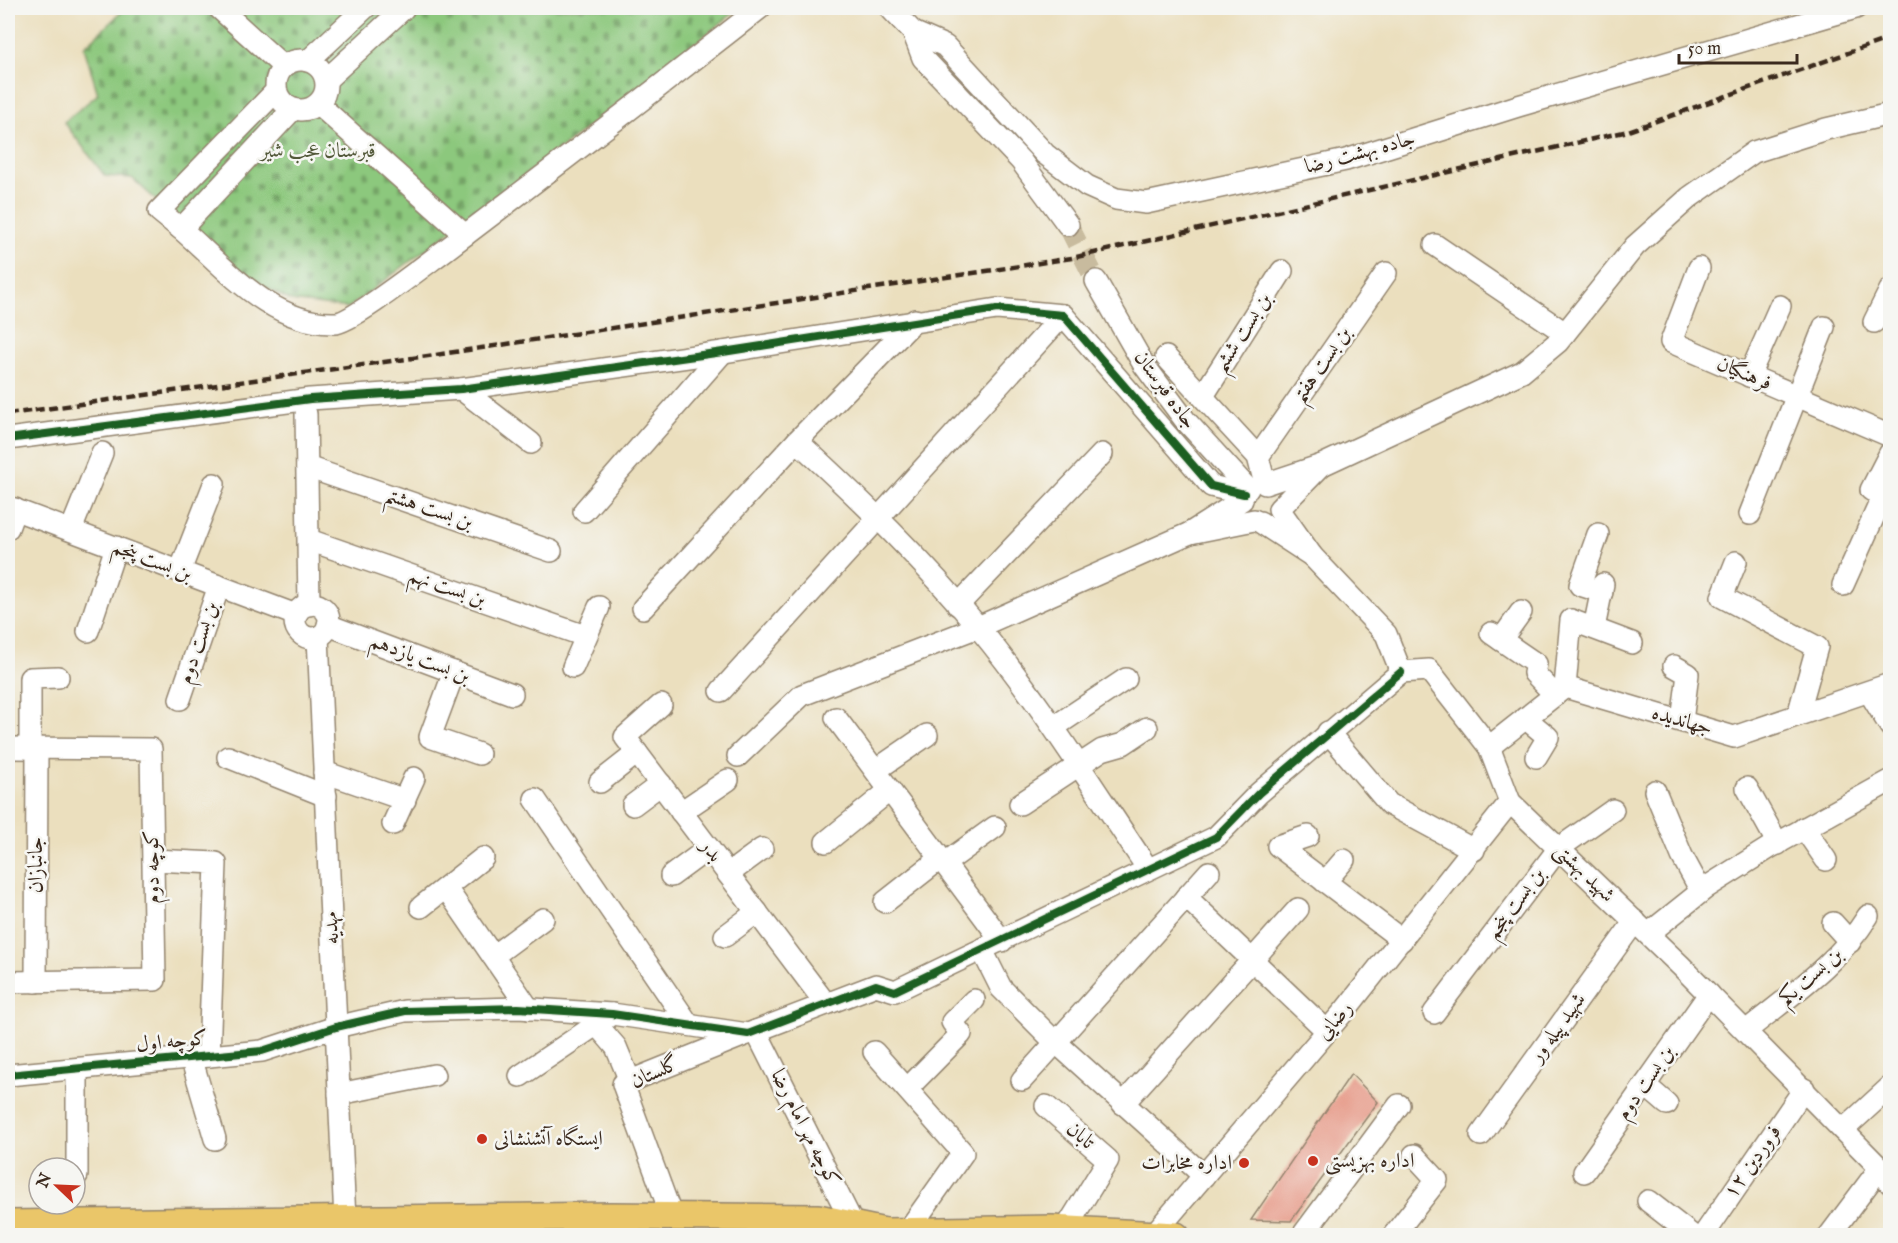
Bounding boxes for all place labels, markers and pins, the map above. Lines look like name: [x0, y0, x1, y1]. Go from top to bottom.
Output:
place label: ایستگاه آتشنشانی: [494, 1125, 603, 1153]
marker: ایستگاه آتشنشانی: [475, 1132, 489, 1146]
place label: اداره بهزیستی: [1325, 1148, 1415, 1175]
place label: اداره مخابرات: [1141, 1150, 1232, 1177]
marker: اداره بهزیستی: [1306, 1154, 1320, 1168]
marker: اداره مخابرات: [1237, 1156, 1251, 1170]

